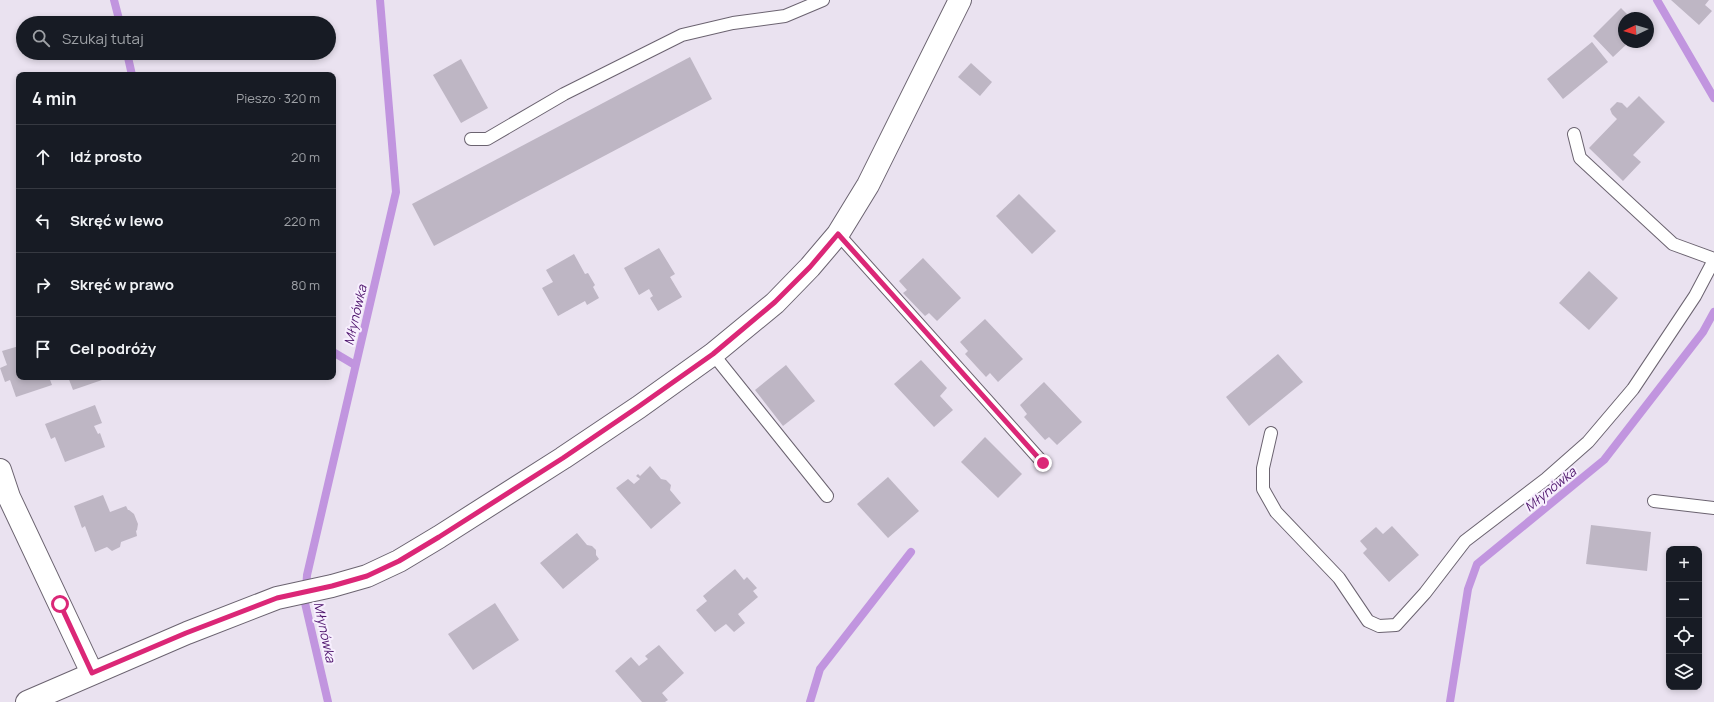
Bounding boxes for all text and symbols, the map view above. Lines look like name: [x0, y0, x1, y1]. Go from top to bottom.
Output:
north arrow: [1618, 12, 1654, 48]
search box: [16, 16, 336, 60]
icon: search: [30, 27, 52, 49]
text: Szukaj tutaj: [62, 28, 144, 49]
text: 4 min: [32, 87, 76, 110]
text: Pieszo · 320 m: [236, 89, 320, 107]
icon: ahead: [32, 146, 54, 168]
text: Idź prosto: [70, 146, 142, 167]
text: 20 m: [291, 148, 320, 166]
icon: left: [32, 210, 54, 232]
text: Skręć w lewo: [70, 210, 164, 231]
text: 220 m: [284, 212, 320, 230]
icon: right: [32, 274, 54, 296]
text: Skręć w prawo: [70, 274, 174, 295]
text: 80 m: [291, 276, 320, 294]
water label: Młynówka: [339, 282, 371, 347]
icon: arrive: [32, 338, 54, 360]
text: Cel podróży: [70, 338, 156, 359]
route end: [1034, 454, 1052, 472]
water label: Młynówka: [1520, 462, 1580, 515]
map controls: [1666, 546, 1702, 690]
button: +: [1666, 546, 1702, 582]
button: −: [1666, 582, 1702, 618]
route start: [51, 595, 69, 613]
water label: Młynówka: [310, 600, 340, 665]
button: locate: [1666, 618, 1702, 654]
button: layers: [1666, 654, 1702, 690]

